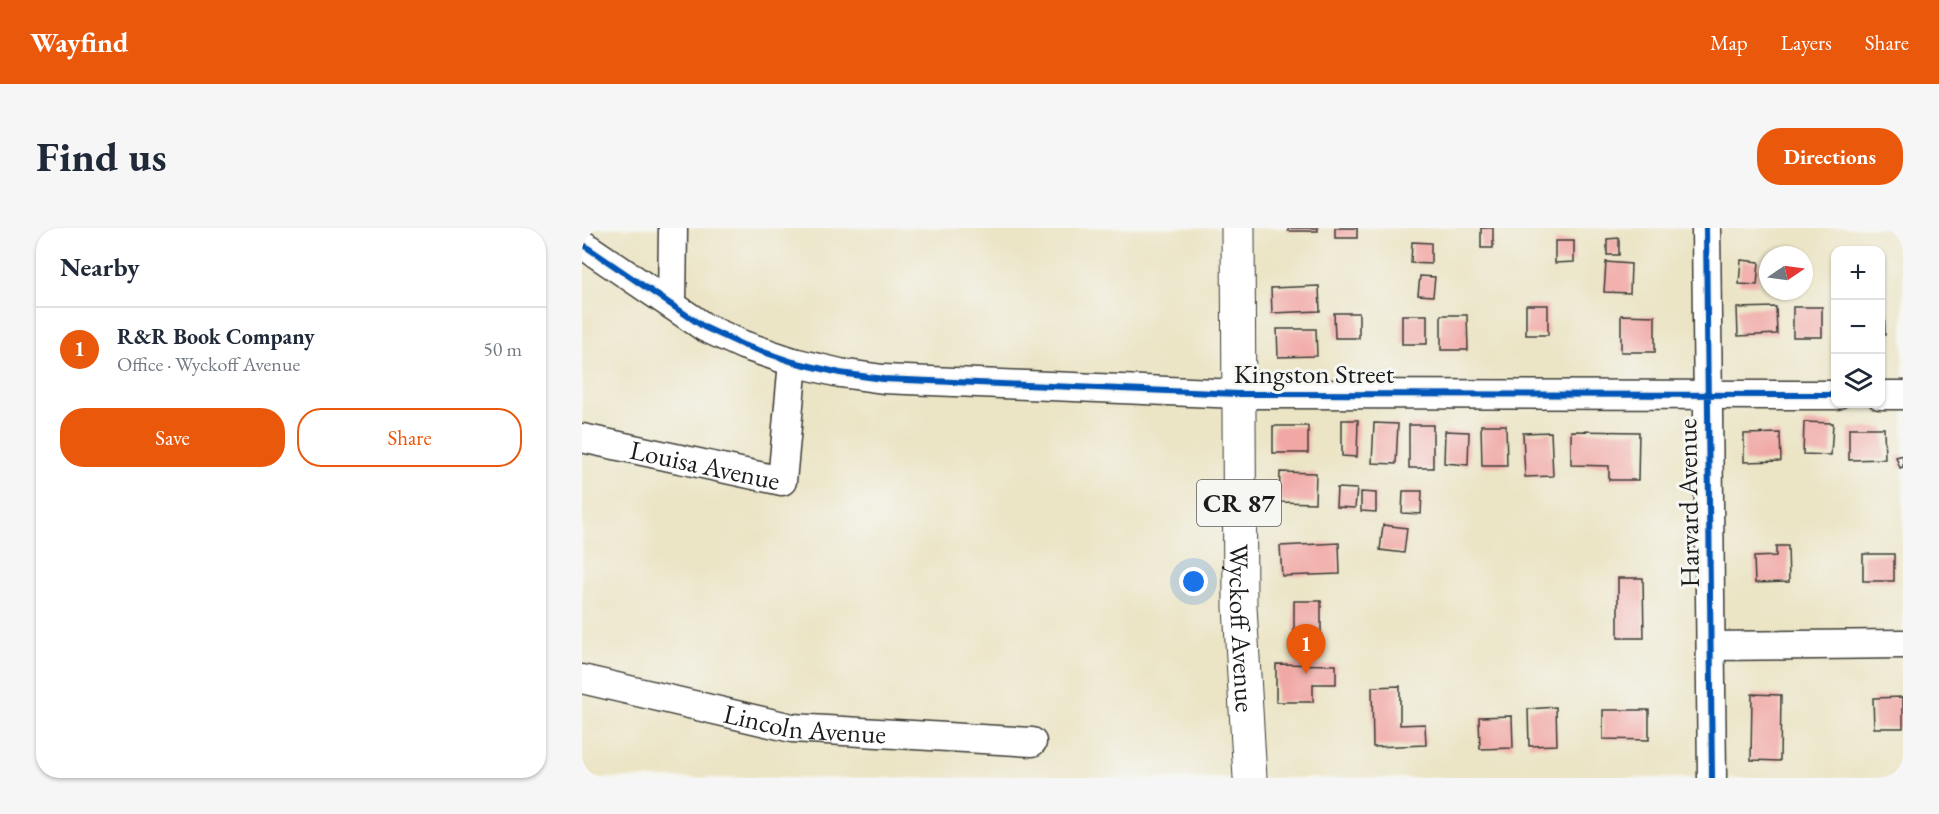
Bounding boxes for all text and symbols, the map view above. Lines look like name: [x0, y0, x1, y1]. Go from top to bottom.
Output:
text: Wayfind: [30, 24, 128, 60]
text: Map: [1710, 29, 1748, 56]
text: Layers: [1781, 29, 1832, 56]
text: Share: [1865, 29, 1909, 56]
button: Directions: [1757, 128, 1903, 185]
text: Find us: [36, 129, 167, 184]
north arrow: [1759, 246, 1813, 300]
map controls: [1831, 246, 1885, 408]
button: +: [1831, 246, 1885, 300]
text: Nearby: [60, 250, 140, 284]
button: −: [1831, 300, 1885, 354]
text: R&R Book Company: [117, 322, 315, 351]
text: 1: [74, 336, 85, 362]
text: 50 m: [483, 336, 522, 362]
text: Office · Wyckoff Avenue: [117, 351, 300, 377]
button: layers: [1831, 354, 1885, 408]
street label: Kingston Street: [1234, 356, 1395, 391]
button: Save: [60, 408, 285, 467]
button: Share: [297, 408, 522, 467]
street label: Harvard Avenue: [1669, 418, 1707, 588]
street label: Louisa Avenue: [627, 431, 783, 498]
road number: CR 87: [1197, 480, 1281, 526]
street label: Wyckoff Avenue: [1222, 544, 1264, 713]
your location: [1179, 567, 1208, 596]
pin: 1: [1286, 624, 1326, 674]
street label: Lincoln Avenue: [720, 695, 887, 751]

